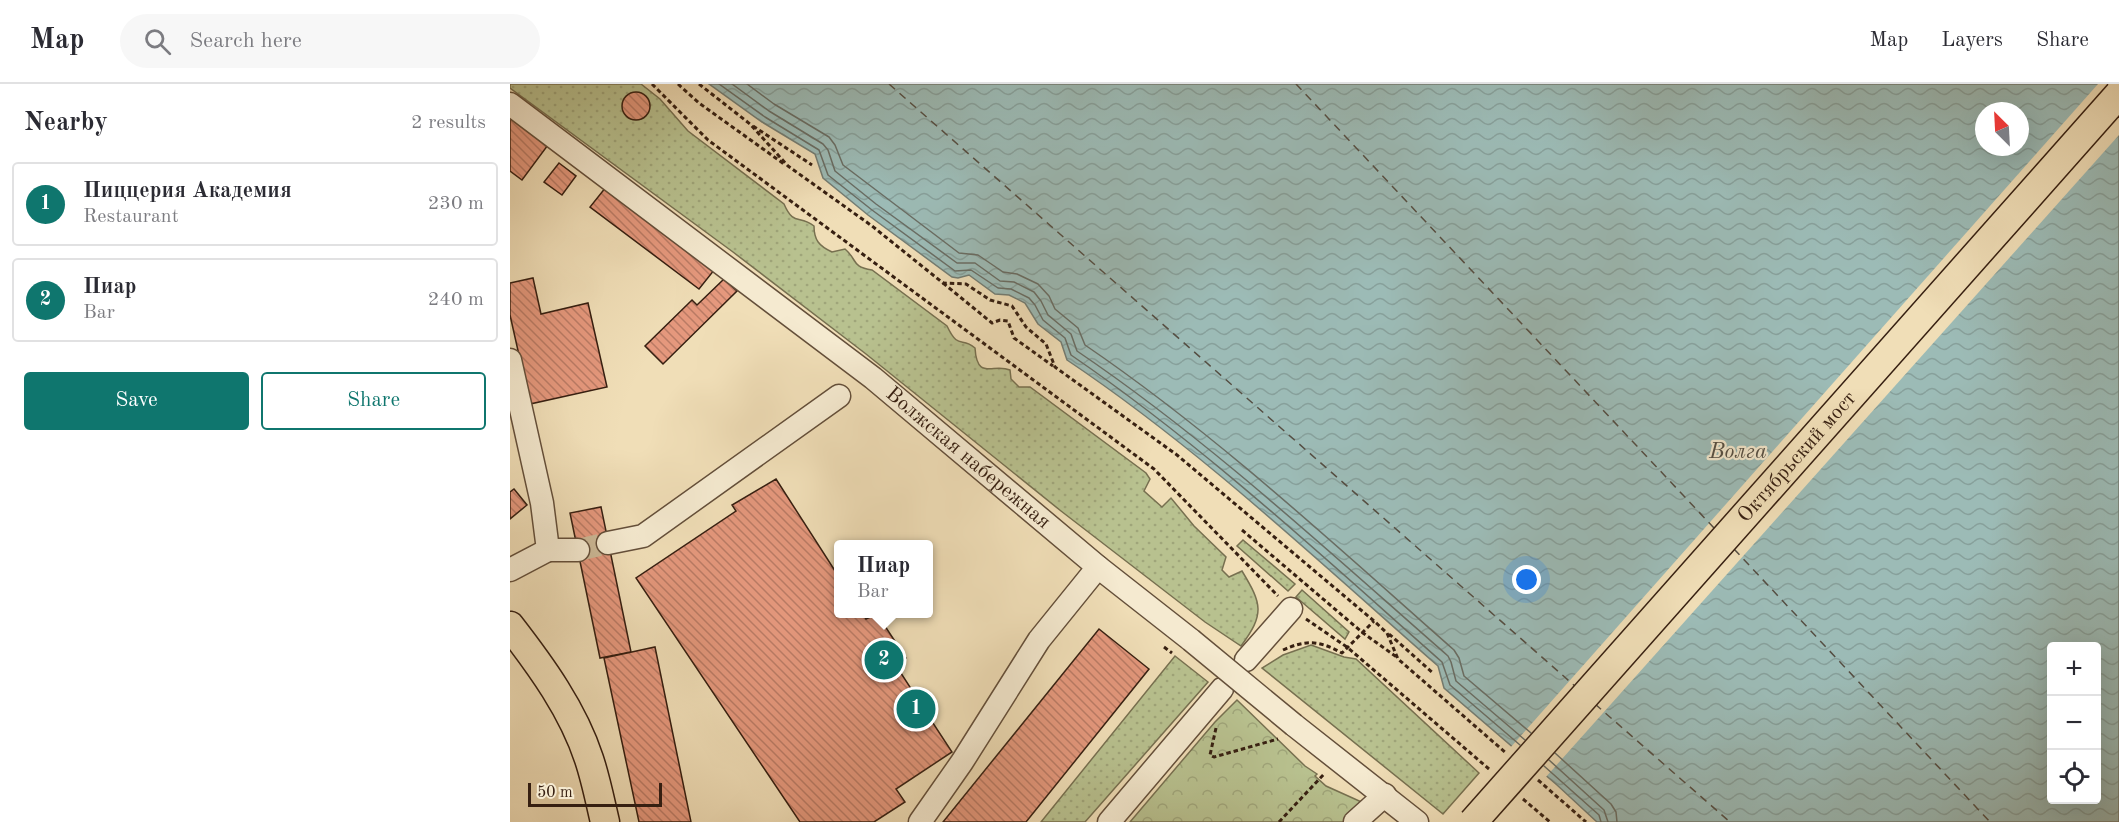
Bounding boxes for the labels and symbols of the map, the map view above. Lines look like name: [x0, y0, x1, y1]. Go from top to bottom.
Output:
north arrow: [1975, 102, 2029, 156]
street label: Волжская набережная: [882, 383, 1055, 533]
street label: Октябрьский мост: [1734, 387, 1860, 526]
water label: Волга: [1708, 441, 1767, 463]
your location: [1512, 565, 1541, 594]
pin: 2: [864, 638, 904, 682]
pin: 1: [896, 686, 936, 732]
scale bar: [528, 780, 662, 808]

